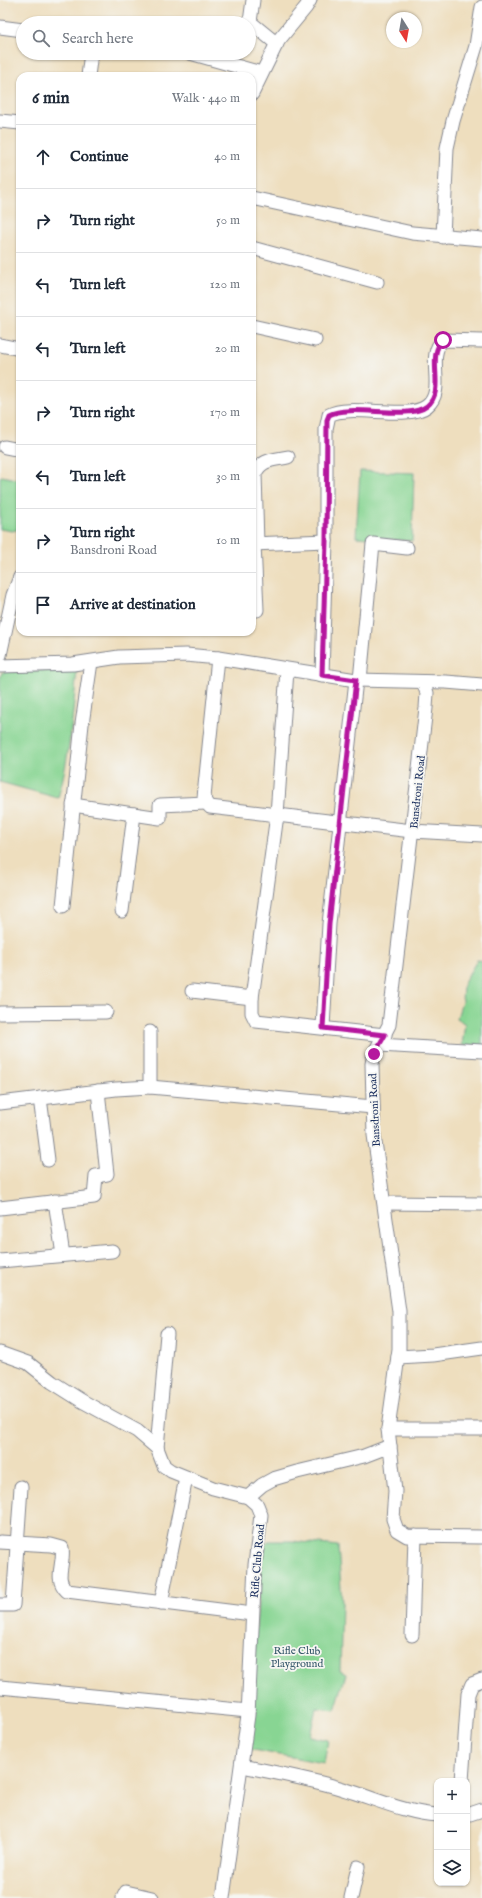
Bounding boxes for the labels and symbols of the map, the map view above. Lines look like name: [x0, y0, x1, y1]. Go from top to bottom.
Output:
north arrow: [386, 12, 422, 48]
route start: [434, 331, 452, 349]
street label: Bansdroni Road: [407, 755, 429, 829]
route end: [365, 1045, 383, 1063]
street label: Bansdroni Road: [366, 1073, 384, 1147]
street label: Rifle Club Road: [248, 1523, 268, 1599]
park label: Rifle Club Playground: [271, 1644, 323, 1671]

